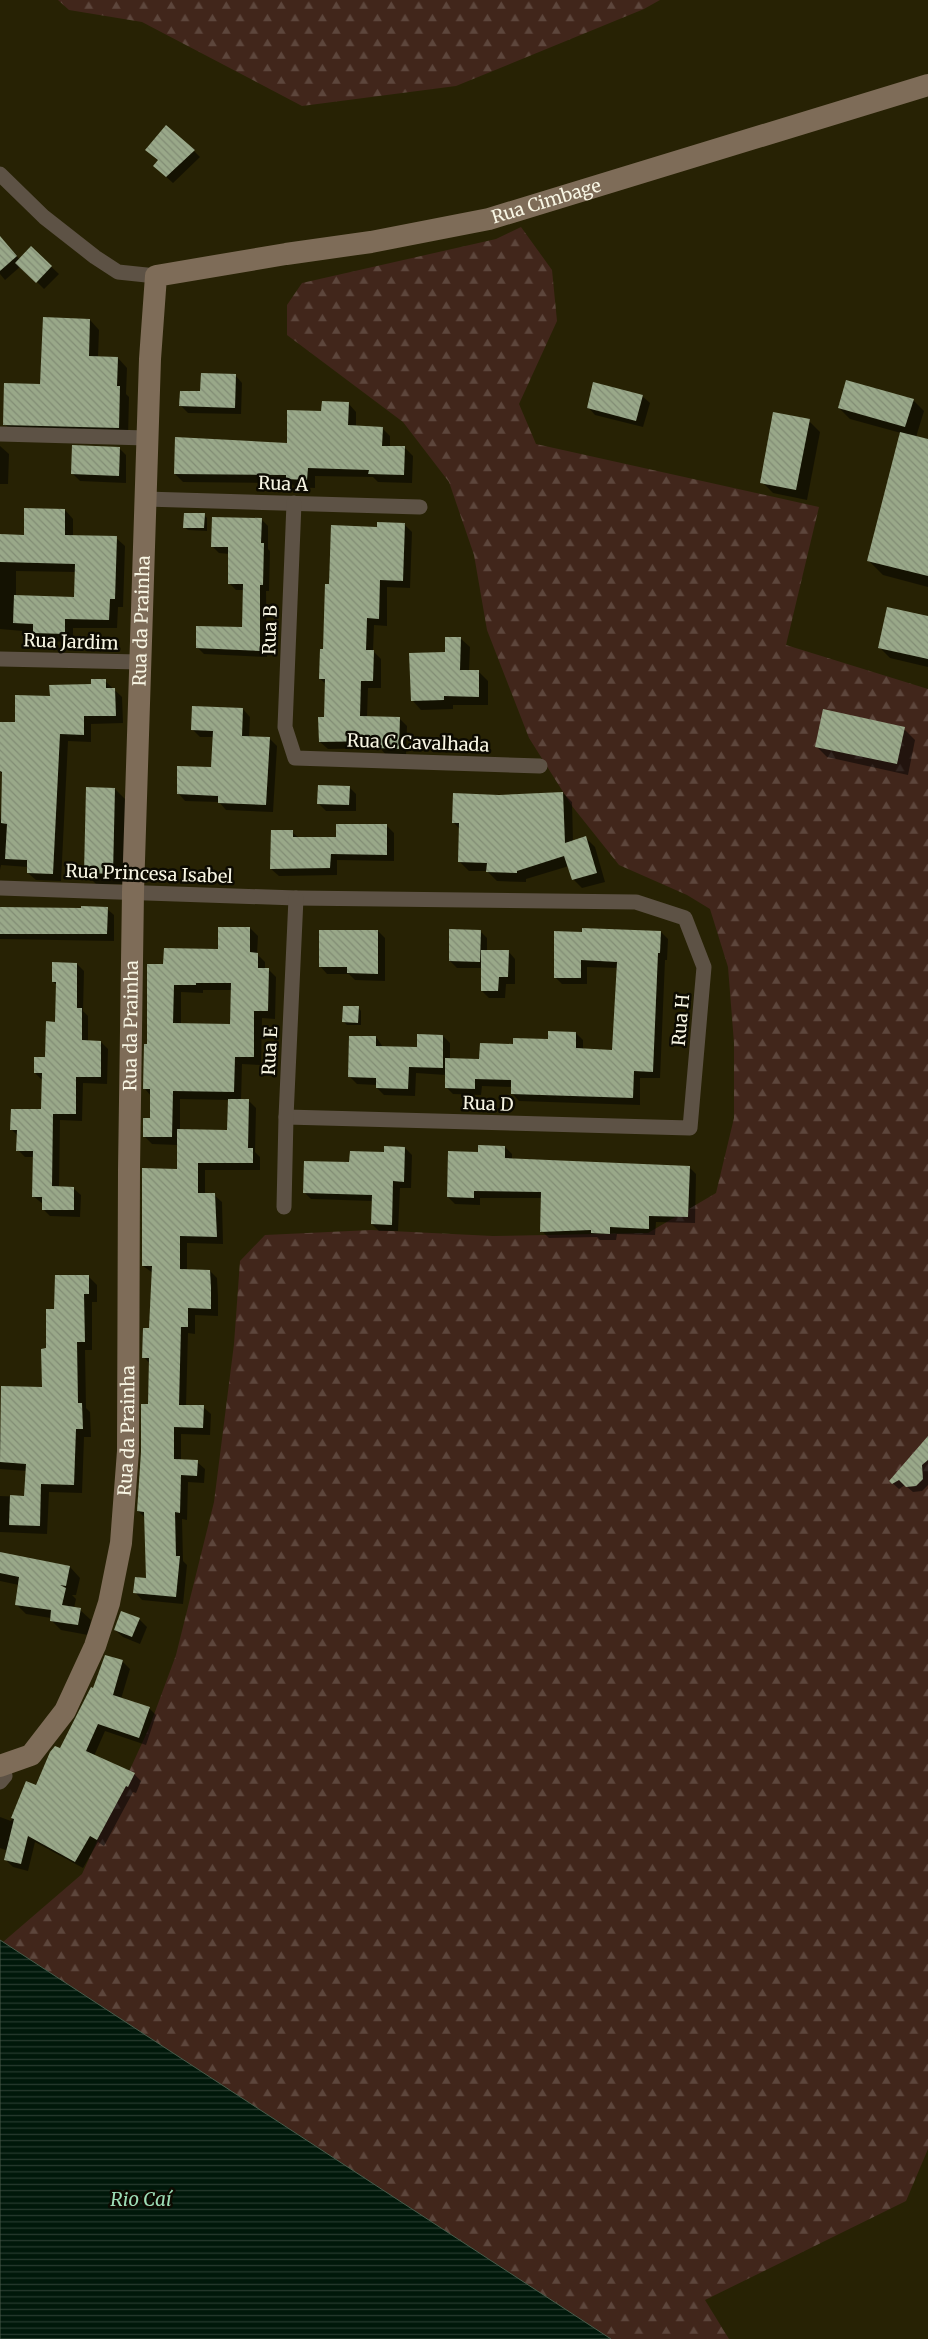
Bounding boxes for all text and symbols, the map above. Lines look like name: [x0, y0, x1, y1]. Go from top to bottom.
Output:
street label: Rua Cimbage: [489, 174, 604, 229]
street label: Rua A: [258, 471, 309, 496]
street label: Rua da Prainha: [128, 555, 155, 687]
street label: Rua B: [257, 605, 282, 655]
street label: Rua Jardim: [23, 628, 119, 655]
street label: Rua C Cavalhada: [346, 729, 490, 756]
street label: Rua Princesa Isabel: [65, 859, 234, 888]
street label: Rua da Prainha: [118, 960, 143, 1091]
street label: Rua H: [667, 993, 694, 1047]
street label: Rua E: [257, 1025, 282, 1076]
street label: Rua D: [462, 1091, 514, 1116]
street label: Rua da Prainha: [113, 1365, 139, 1497]
water label: Rio Caí: [110, 2187, 174, 2211]

